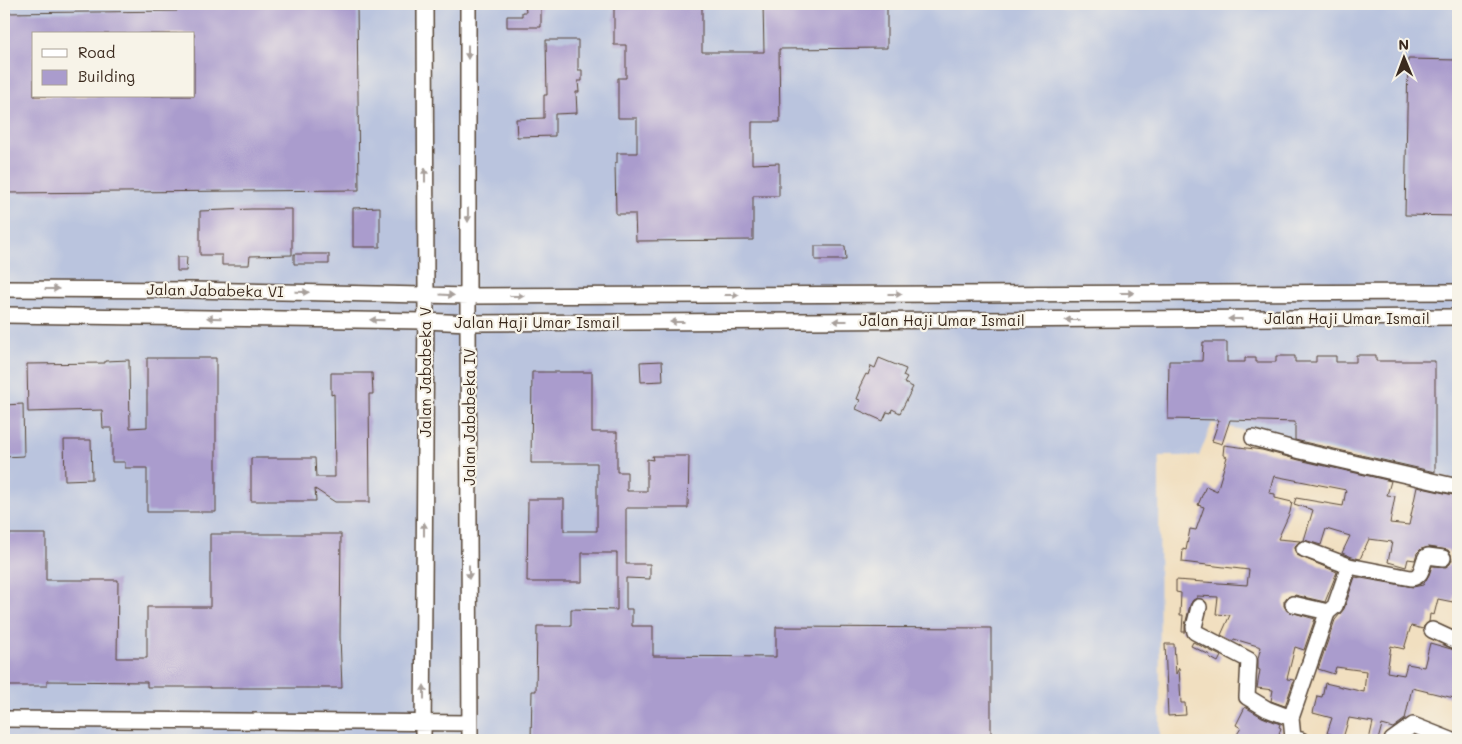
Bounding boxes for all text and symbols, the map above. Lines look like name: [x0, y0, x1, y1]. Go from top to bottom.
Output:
legend: [32, 32, 195, 98]
north arrow: [1380, 32, 1430, 82]
text: N: [1398, 35, 1409, 54]
text: Road: [78, 42, 115, 62]
one-way arrow: [464, 45, 472, 61]
text: Building: [78, 66, 135, 86]
one-way arrow: [421, 167, 429, 183]
one-way arrow: [464, 207, 472, 223]
street label: Jalan Jababeka VI: [146, 279, 284, 301]
one-way arrow: [45, 285, 61, 293]
one-way arrow: [295, 288, 311, 296]
one-way arrow: [1120, 289, 1136, 297]
one-way arrow: [887, 290, 903, 298]
one-way arrow: [439, 291, 455, 299]
one-way arrow: [725, 291, 741, 299]
one-way arrow: [510, 292, 526, 300]
street label: Jalan Jababeka V: [415, 307, 435, 437]
street label: Jalan Haji Umar Ismail: [1264, 308, 1430, 328]
street label: Jalan Haji Umar Ismail: [859, 310, 1025, 330]
street label: Jalan Haji Umar Ismail: [454, 312, 620, 332]
one-way arrow: [206, 314, 222, 322]
one-way arrow: [1226, 315, 1242, 323]
one-way arrow: [368, 316, 384, 324]
one-way arrow: [1064, 316, 1080, 324]
one-way arrow: [831, 317, 847, 325]
one-way arrow: [669, 318, 685, 326]
street label: Jalan Jababeka IV: [459, 348, 479, 486]
one-way arrow: [420, 521, 428, 537]
one-way arrow: [466, 564, 474, 580]
one-way arrow: [420, 683, 428, 699]

